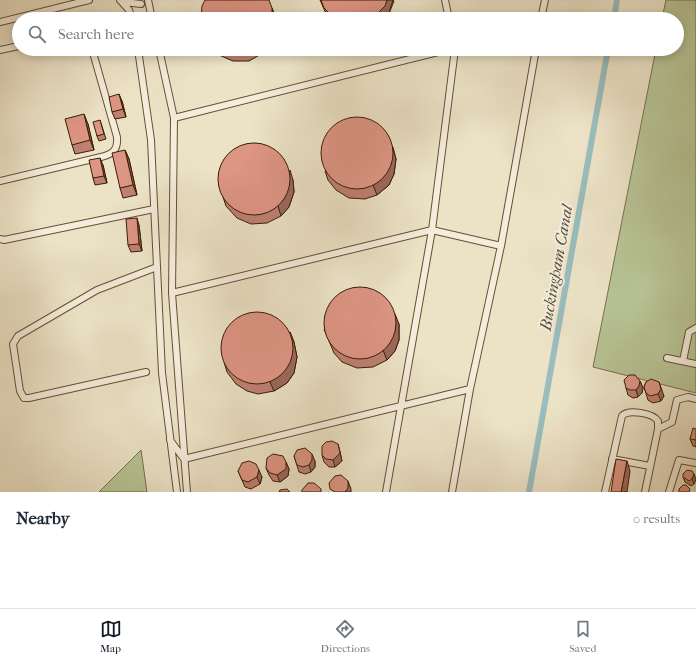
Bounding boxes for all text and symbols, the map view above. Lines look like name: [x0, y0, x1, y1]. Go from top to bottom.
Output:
search box: [12, 12, 684, 56]
icon: search: [26, 23, 48, 45]
text: Search here: [58, 25, 134, 43]
water label: Buckingham Canal: [535, 202, 577, 333]
text: Nearby: [16, 508, 70, 528]
text: 0 results: [633, 511, 680, 526]
tab: Map: [100, 618, 122, 655]
tab: Directions: [321, 618, 370, 655]
tab: Saved: [569, 618, 596, 655]

